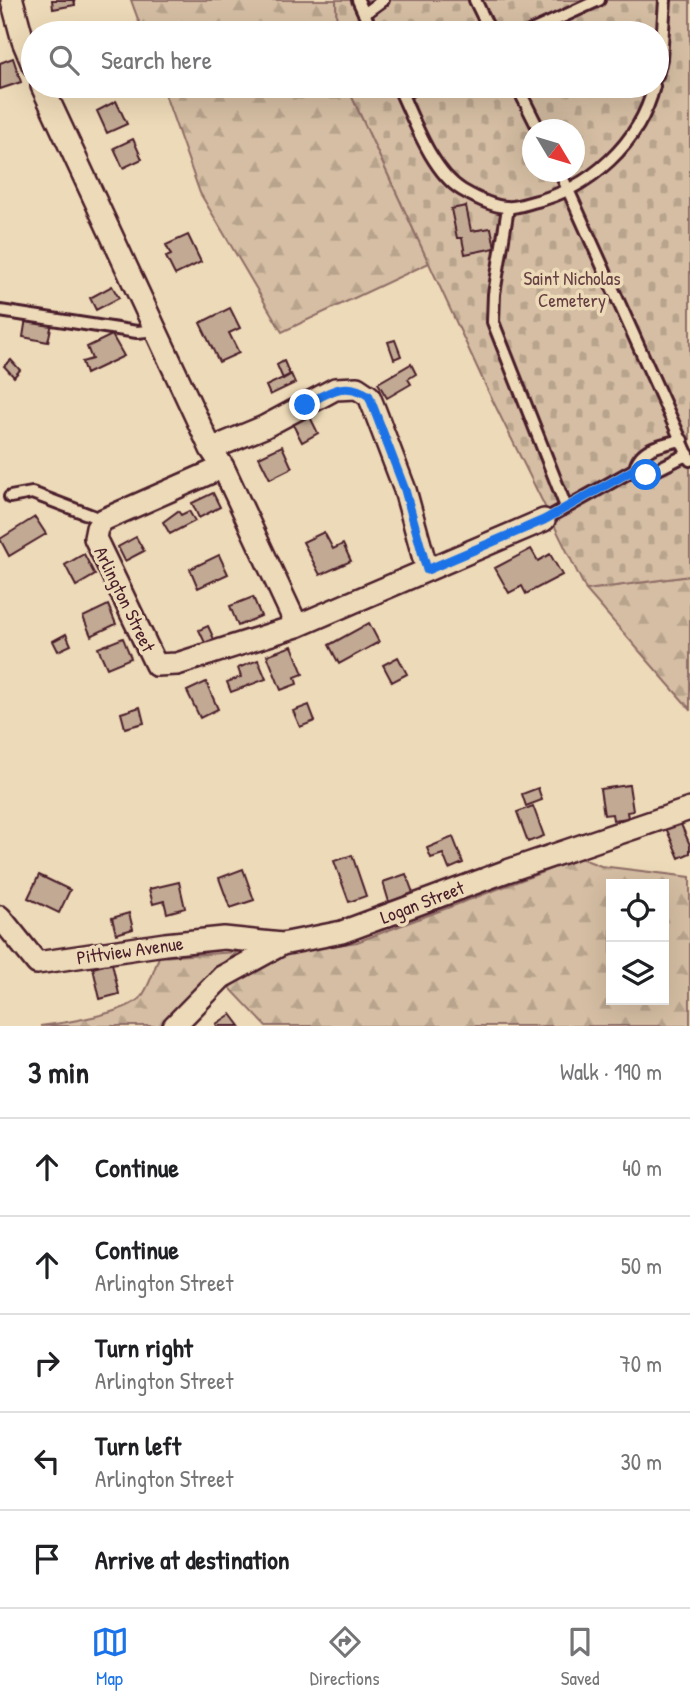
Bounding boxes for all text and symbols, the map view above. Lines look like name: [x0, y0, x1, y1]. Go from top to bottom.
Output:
search box: [21, 21, 669, 98]
icon: search: [45, 41, 83, 79]
text: Search here: [101, 42, 212, 77]
north arrow: [522, 119, 585, 182]
park label: Saint Nicholas Cemetery: [523, 265, 621, 313]
route end: [289, 389, 320, 420]
route start: [630, 459, 661, 490]
street label: Arlington Street: [88, 542, 162, 656]
street label: Logan Street: [376, 874, 468, 930]
map controls: [606, 879, 669, 1005]
button: locate: [606, 879, 669, 942]
street label: Pittview Avenue: [75, 930, 185, 970]
button: layers: [606, 942, 669, 1005]
text: 3 min: [28, 1052, 89, 1092]
text: Walk · 190 m: [560, 1056, 662, 1087]
icon: ahead: [28, 1148, 66, 1186]
text: Continue: [95, 1150, 179, 1185]
text: 40 m: [622, 1152, 662, 1183]
text: Continue: [95, 1232, 179, 1267]
icon: ahead: [28, 1246, 66, 1284]
text: 50 m: [621, 1250, 662, 1281]
text: Arlington Street: [95, 1267, 233, 1298]
text: Turn right: [95, 1330, 193, 1365]
icon: right: [28, 1344, 66, 1382]
text: 70 m: [619, 1348, 662, 1379]
text: Arlington Street: [95, 1365, 233, 1396]
text: Turn left: [95, 1428, 181, 1463]
icon: left: [28, 1442, 66, 1480]
text: 30 m: [620, 1446, 662, 1477]
text: Arlington Street: [95, 1463, 233, 1494]
icon: arrive: [28, 1540, 66, 1578]
text: Arrive at destination: [95, 1542, 290, 1577]
tab: Map: [91, 1623, 129, 1691]
tab: Directions: [310, 1623, 380, 1691]
tab: Saved: [561, 1623, 599, 1691]

